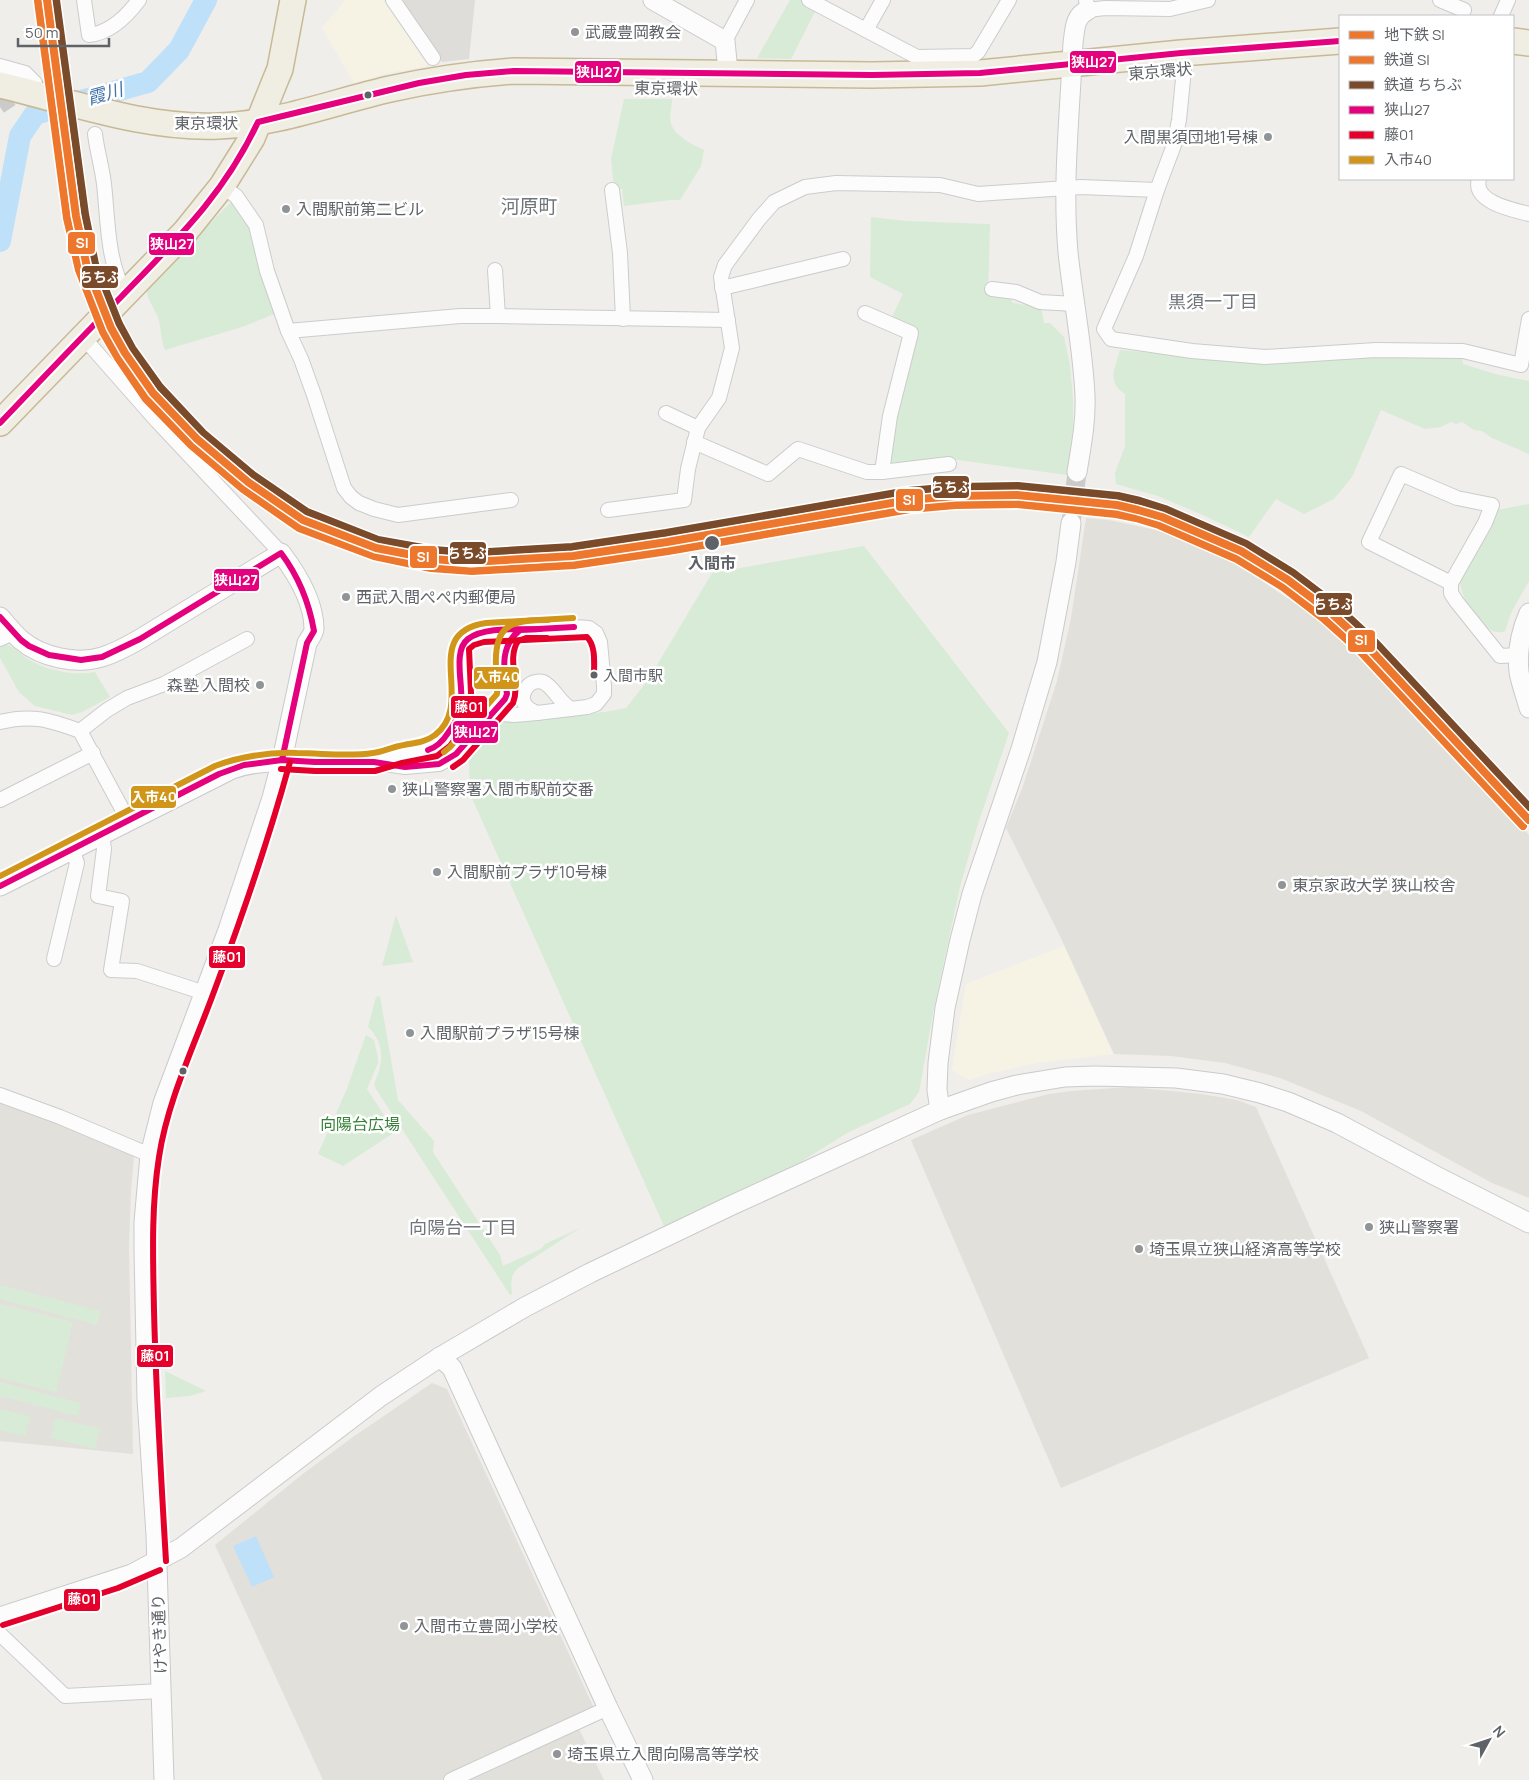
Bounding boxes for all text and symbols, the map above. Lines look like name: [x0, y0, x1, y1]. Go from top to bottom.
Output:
scale bar: [18, 15, 109, 47]
legend: [1339, 15, 1514, 180]
place label: 武蔵豊岡教会: [585, 21, 681, 43]
text: 50 m: [25, 22, 59, 43]
text: 地下鉄 SI: [1384, 24, 1445, 45]
marker: 武蔵豊岡教会: [569, 26, 581, 38]
text: 鉄道 SI: [1384, 49, 1430, 70]
line badge: 狭山27: [1069, 50, 1117, 74]
text: 狭山27: [1071, 52, 1115, 71]
street label: 東京環状: [1127, 57, 1193, 85]
line badge: 狭山27: [574, 60, 622, 84]
text: 狭山27: [576, 62, 620, 81]
text: 鉄道 ちちぶ: [1384, 74, 1462, 95]
water label: 霞川: [84, 76, 127, 110]
street label: 東京環状: [634, 76, 698, 100]
unlabelled marker: [363, 90, 373, 100]
text: 狭山27: [1384, 99, 1430, 120]
street label: 東京環状: [174, 112, 238, 134]
text: 藤01: [1384, 124, 1414, 145]
place label: 入間黒須団地1号棟: [1124, 126, 1258, 148]
marker: 入間黒須団地1号棟: [1262, 131, 1274, 143]
text: 入市40: [1384, 149, 1432, 170]
district label: 河原町: [500, 193, 558, 219]
place label: 入間駅前第二ビル: [296, 198, 424, 220]
marker: 入間駅前第二ビル: [280, 203, 292, 215]
line badge: SI: [67, 231, 96, 255]
line badge: 狭山27: [148, 232, 195, 256]
text: SI: [75, 233, 89, 252]
text: 狭山27: [150, 234, 194, 253]
line badge: ちちぶ: [81, 265, 119, 289]
text: ちちぶ: [79, 267, 121, 286]
district label: 黒須一丁目: [1168, 289, 1258, 313]
line badge: ちちぶ: [932, 475, 970, 499]
text: ちちぶ: [930, 477, 972, 496]
line badge: SI: [895, 488, 924, 512]
text: SI: [902, 490, 916, 509]
marker: 入間市: [703, 534, 721, 552]
line badge: ちちぶ: [449, 541, 487, 565]
text: ちちぶ: [447, 543, 489, 562]
line badge: SI: [409, 545, 438, 569]
text: SI: [416, 547, 430, 566]
place label: 入間市: [688, 552, 736, 574]
line badge: 狭山27: [213, 568, 260, 592]
text: 狭山27: [214, 570, 258, 589]
place label: 西武入間ぺぺ内郵便局: [356, 586, 516, 608]
marker: 西武入間ぺぺ内郵便局: [340, 591, 352, 603]
line badge: ちちぶ: [1315, 592, 1353, 616]
text: ちちぶ: [1313, 594, 1355, 613]
line badge: SI: [1347, 629, 1376, 653]
text: SI: [1354, 630, 1368, 649]
place label: 入間市駅: [603, 665, 663, 686]
line badge: 入市40: [473, 666, 520, 690]
text: 入市40: [474, 667, 520, 686]
marker: 入間市駅: [589, 670, 599, 680]
place label: 森塾 入間校: [167, 674, 250, 696]
marker: 森塾 入間校: [254, 679, 266, 691]
line badge: 藤01: [450, 695, 488, 719]
text: 藤01: [454, 697, 484, 716]
line badge: 狭山27: [452, 720, 499, 744]
text: 狭山27: [454, 722, 498, 741]
place label: 狭山警察署入間市駅前交番: [402, 778, 594, 800]
marker: 狭山警察署入間市駅前交番: [386, 783, 398, 795]
line badge: 入市40: [130, 785, 177, 809]
text: 入市40: [131, 787, 177, 806]
place label: 入間駅前プラザ10号棟: [447, 861, 607, 883]
marker: 入間駅前プラザ10号棟: [431, 866, 443, 878]
place label: 東京家政大学 狭山校舎: [1292, 874, 1455, 896]
marker: 東京家政大学 狭山校舎: [1276, 879, 1288, 891]
line badge: 藤01: [208, 945, 246, 969]
text: 藤01: [212, 947, 242, 966]
place label: 入間駅前プラザ15号棟: [420, 1022, 579, 1044]
marker: 入間駅前プラザ15号棟: [404, 1027, 416, 1039]
unlabelled marker: [178, 1066, 188, 1076]
park label: 向陽台広場: [320, 1113, 400, 1135]
district label: 向陽台一丁目: [409, 1215, 517, 1239]
place label: 狭山警察署: [1379, 1216, 1459, 1238]
marker: 狭山警察署: [1363, 1221, 1375, 1233]
place label: 埼玉県立狭山経済高等学校: [1149, 1238, 1341, 1260]
marker: 埼玉県立狭山経済高等学校: [1133, 1243, 1145, 1255]
line badge: 藤01: [136, 1344, 174, 1368]
text: 藤01: [140, 1346, 170, 1365]
line badge: 藤01: [63, 1588, 101, 1612]
text: 藤01: [67, 1589, 97, 1608]
street label: けやき通り: [147, 1594, 171, 1674]
place label: 入間市立豊岡小学校: [414, 1615, 558, 1637]
marker: 入間市立豊岡小学校: [398, 1620, 410, 1632]
north arrow: [1464, 1715, 1514, 1765]
text: N: [1489, 1721, 1510, 1741]
place label: 埼玉県立入間向陽高等学校: [567, 1743, 759, 1765]
marker: 埼玉県立入間向陽高等学校: [551, 1748, 563, 1760]

